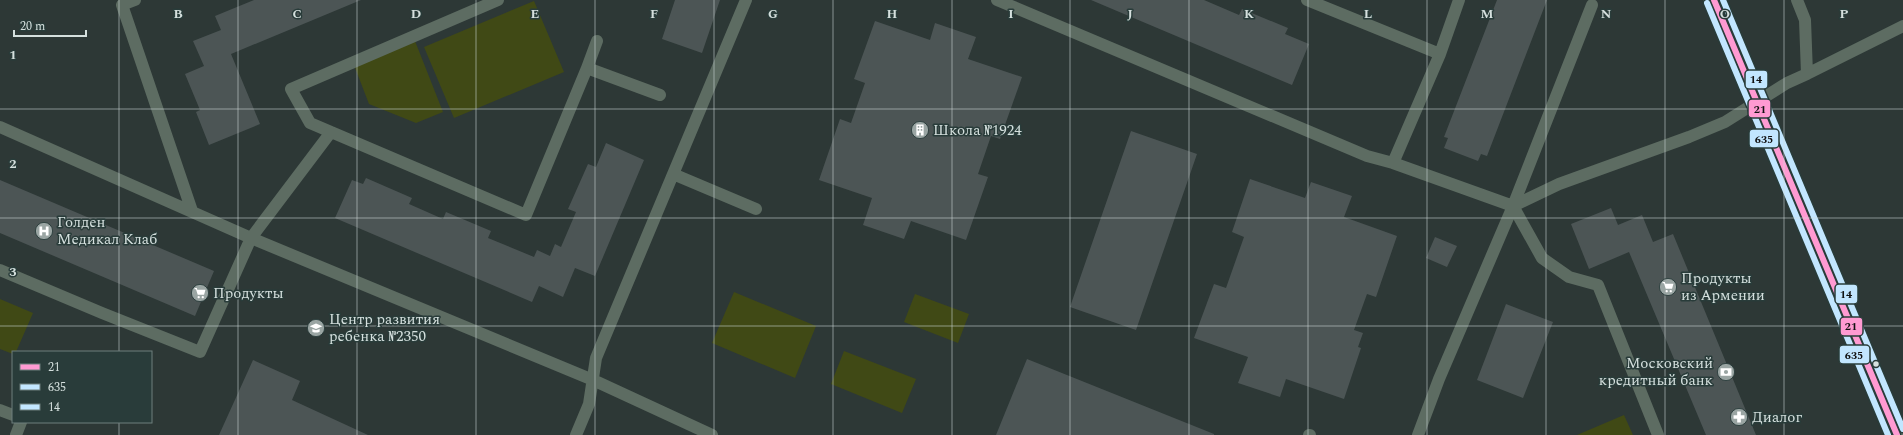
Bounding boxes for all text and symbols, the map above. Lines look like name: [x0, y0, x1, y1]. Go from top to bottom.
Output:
text: B: [173, 4, 183, 24]
text: C: [292, 4, 302, 24]
text: D: [411, 4, 421, 24]
text: E: [531, 4, 540, 24]
text: F: [650, 4, 658, 24]
text: G: [768, 4, 778, 24]
text: H: [887, 4, 898, 24]
text: I: [1008, 4, 1014, 24]
text: J: [1127, 4, 1133, 24]
text: K: [1244, 4, 1254, 24]
text: L: [1364, 4, 1372, 24]
text: M: [1481, 4, 1494, 24]
text: N: [1601, 4, 1612, 24]
text: O: [1720, 4, 1730, 24]
text: P: [1840, 4, 1849, 24]
scale bar: [14, 12, 86, 38]
text: 20 m: [20, 17, 45, 36]
text: 1: [9, 45, 17, 65]
line badge: 14: [1745, 70, 1768, 89]
text: 14: [1750, 71, 1763, 88]
line badge: 21: [1748, 99, 1771, 118]
text: 21: [1754, 101, 1766, 118]
place label: Школа №1924: [933, 119, 1022, 142]
building icon: Школа №1924: [910, 120, 930, 140]
line badge: 635: [1749, 129, 1779, 148]
text: 635: [1755, 131, 1773, 148]
text: 2: [9, 154, 17, 174]
place label: Голден Медикал Клаб: [57, 211, 157, 251]
hospital icon: Голден Медикал Клаб: [34, 221, 54, 241]
text: 3: [9, 262, 17, 282]
place label: Продукты из Армении: [1681, 267, 1765, 307]
supermarket icon: Продукты из Армении: [1658, 277, 1678, 297]
place label: Продукты: [213, 282, 283, 305]
supermarket icon: Продукты: [190, 283, 210, 303]
line badge: 14: [1835, 284, 1858, 304]
text: 14: [1840, 286, 1853, 303]
place label: Центр развития ребенка №2350: [329, 308, 440, 348]
line badge: 21: [1840, 317, 1863, 336]
school or university icon: Центр развития ребенка №2350: [306, 318, 326, 338]
text: 21: [1845, 318, 1857, 335]
line badge: 635: [1839, 345, 1870, 364]
text: 635: [1845, 347, 1863, 364]
legend: [12, 351, 152, 423]
place label: Московский кредитный банк: [1599, 352, 1713, 392]
text: 21: [48, 358, 60, 377]
unlabelled marker: [1871, 359, 1881, 369]
bank icon: Московский кредитный банк: [1716, 362, 1736, 382]
text: 635: [48, 378, 66, 397]
text: 14: [48, 398, 60, 417]
place label: Диалог: [1752, 406, 1802, 429]
pharmacy icon: Диалог: [1729, 407, 1749, 427]

